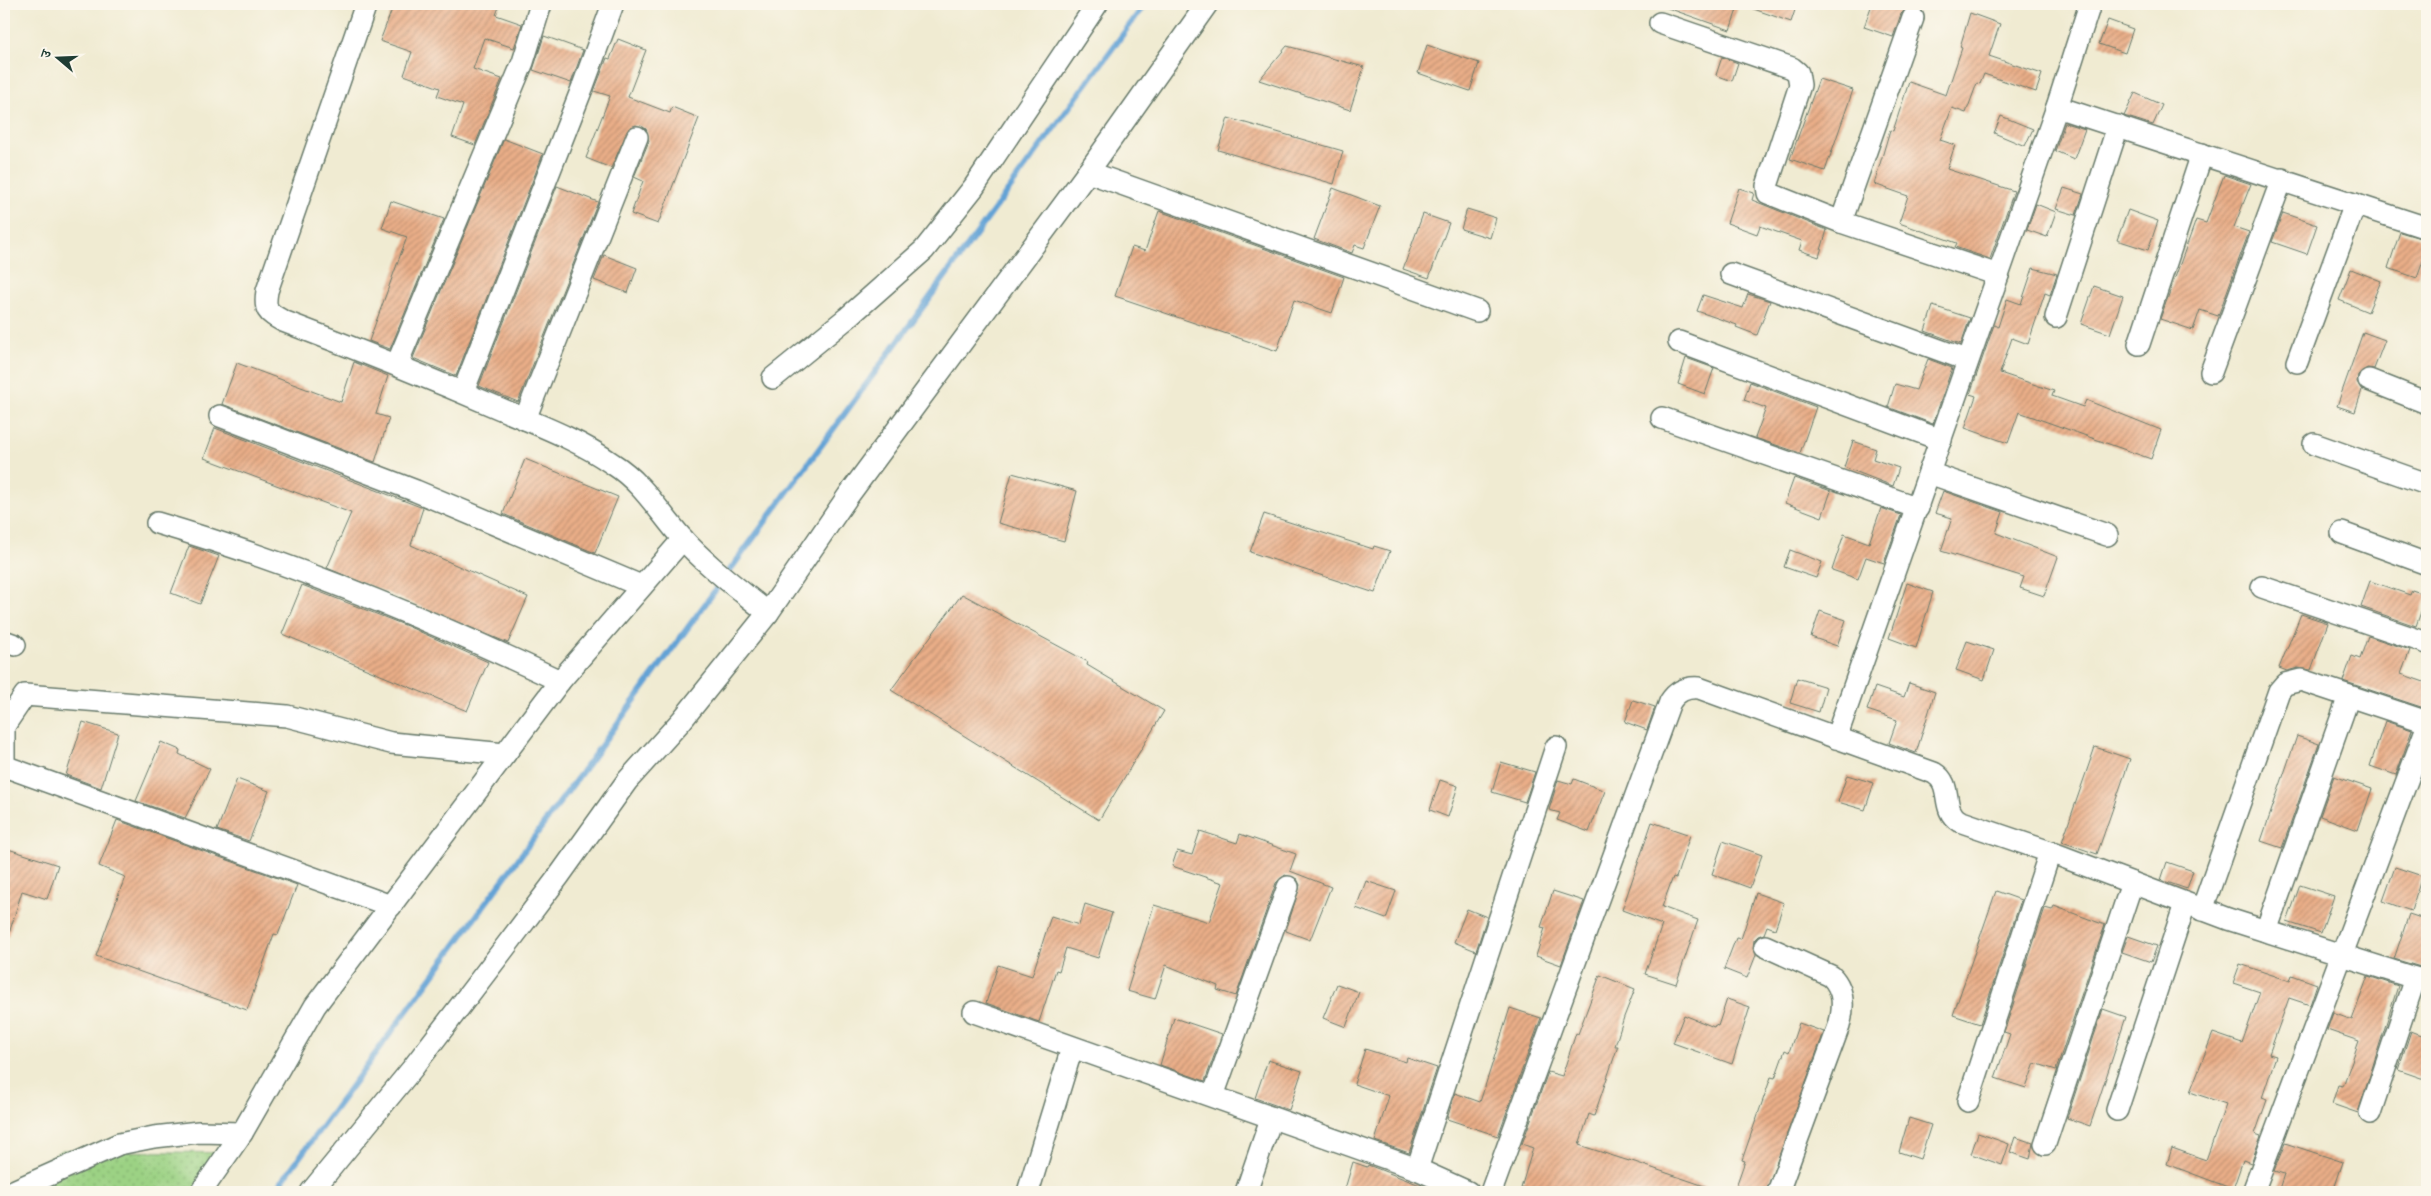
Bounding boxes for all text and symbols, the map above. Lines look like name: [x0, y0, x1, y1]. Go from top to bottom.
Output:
north arrow: [32, 32, 82, 82]
text: उ: [36, 47, 56, 61]

